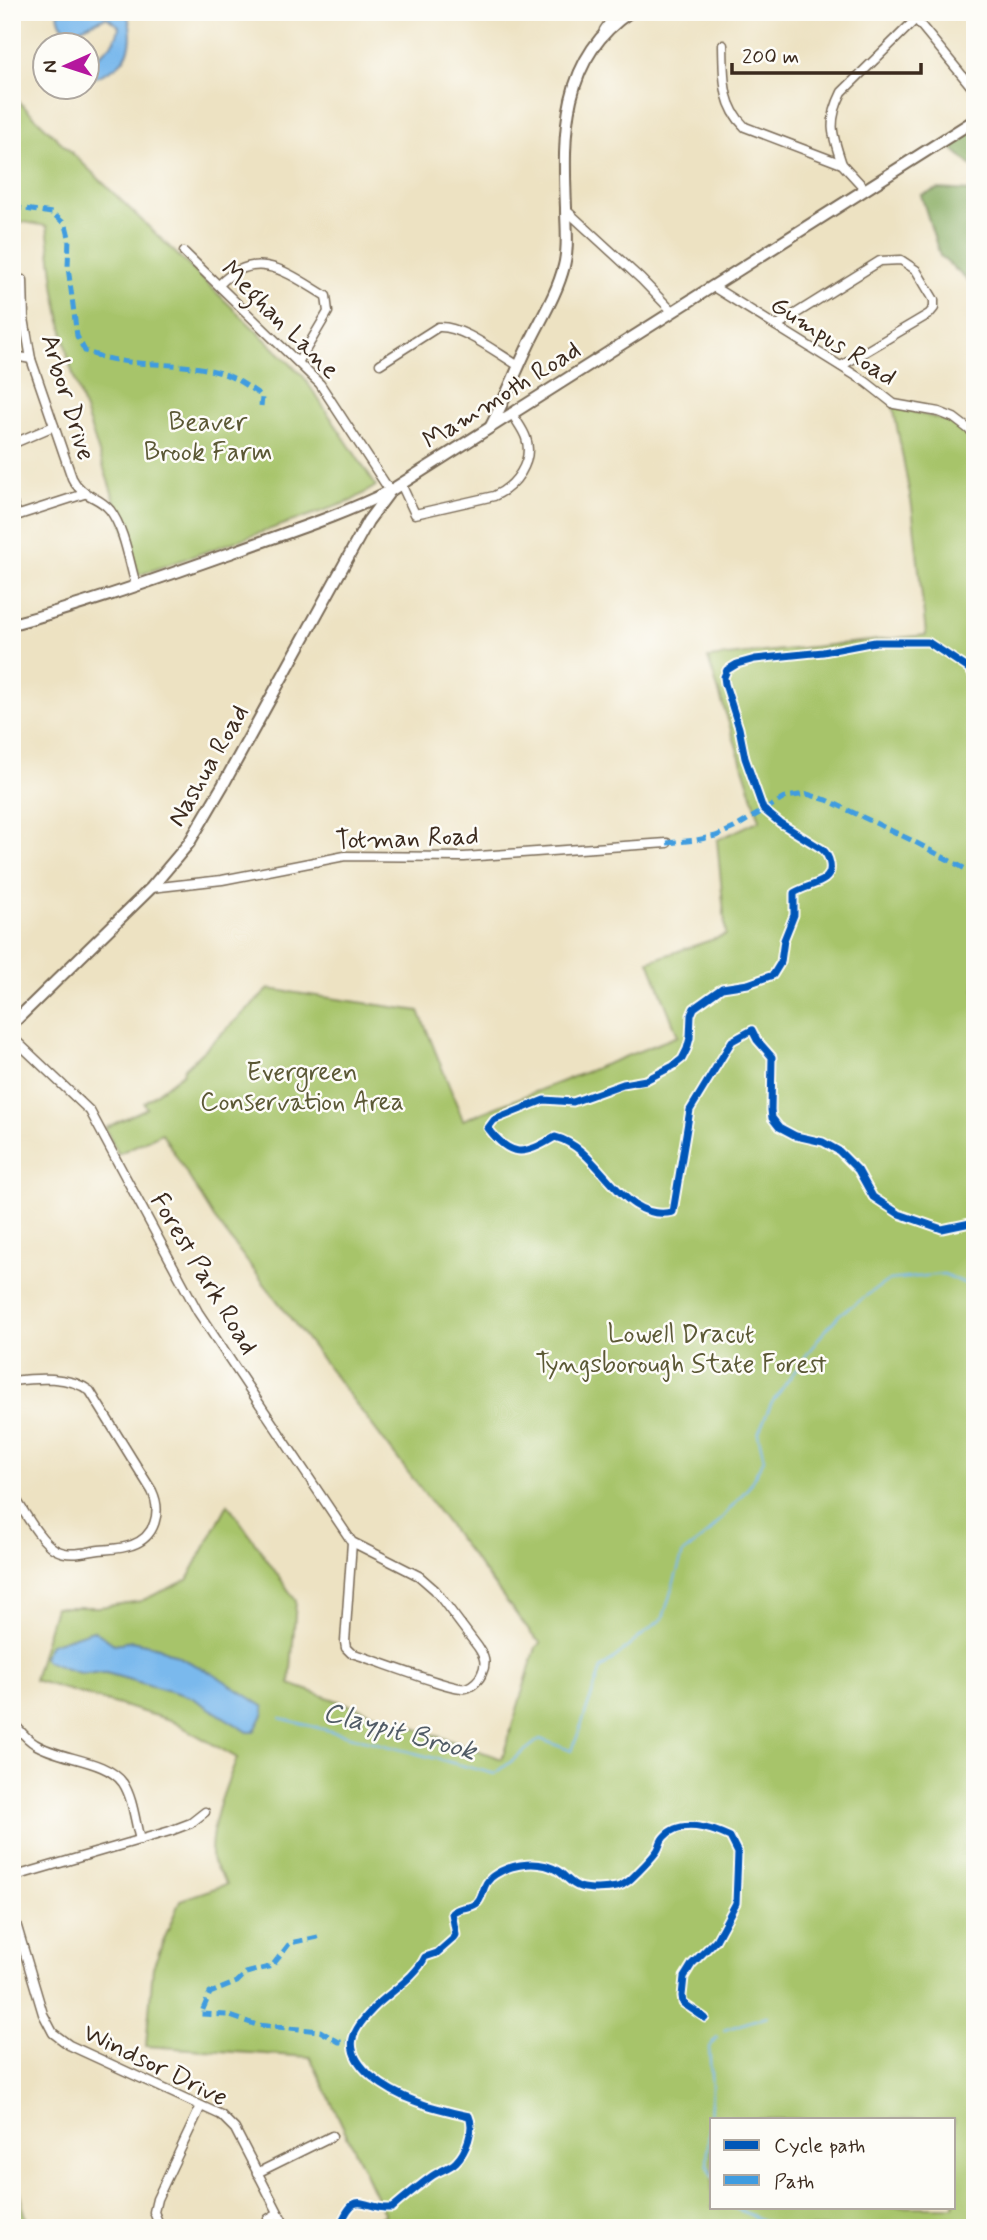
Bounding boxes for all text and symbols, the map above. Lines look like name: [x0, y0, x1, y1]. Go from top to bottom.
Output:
north arrow: [32, 32, 102, 102]
scale bar: [732, 32, 920, 76]
text: 200 m: [742, 43, 799, 71]
text: N: [38, 60, 63, 74]
street label: Meghan Lane: [211, 254, 347, 389]
street label: Gumpus Road: [763, 288, 902, 395]
street label: Arbor Drive: [32, 330, 102, 465]
street label: Mammoth Road: [417, 334, 587, 458]
park label: Beaver Brook Farm: [144, 406, 272, 470]
street label: Nashua Road: [160, 699, 257, 833]
street label: Totman Road: [335, 820, 479, 858]
park label: Evergreen Conservation Area: [200, 1056, 404, 1120]
street label: Forest Park Road: [142, 1187, 265, 1361]
park label: Lowell Dracut Tyngsborough State Forest: [535, 1318, 827, 1382]
water label: Claypit Brook: [319, 1694, 482, 1771]
street label: Windsor Drive: [77, 2016, 233, 2115]
legend: [710, 2118, 956, 2208]
text: Cycle path: [774, 2132, 865, 2160]
text: Path: [774, 2168, 814, 2196]

